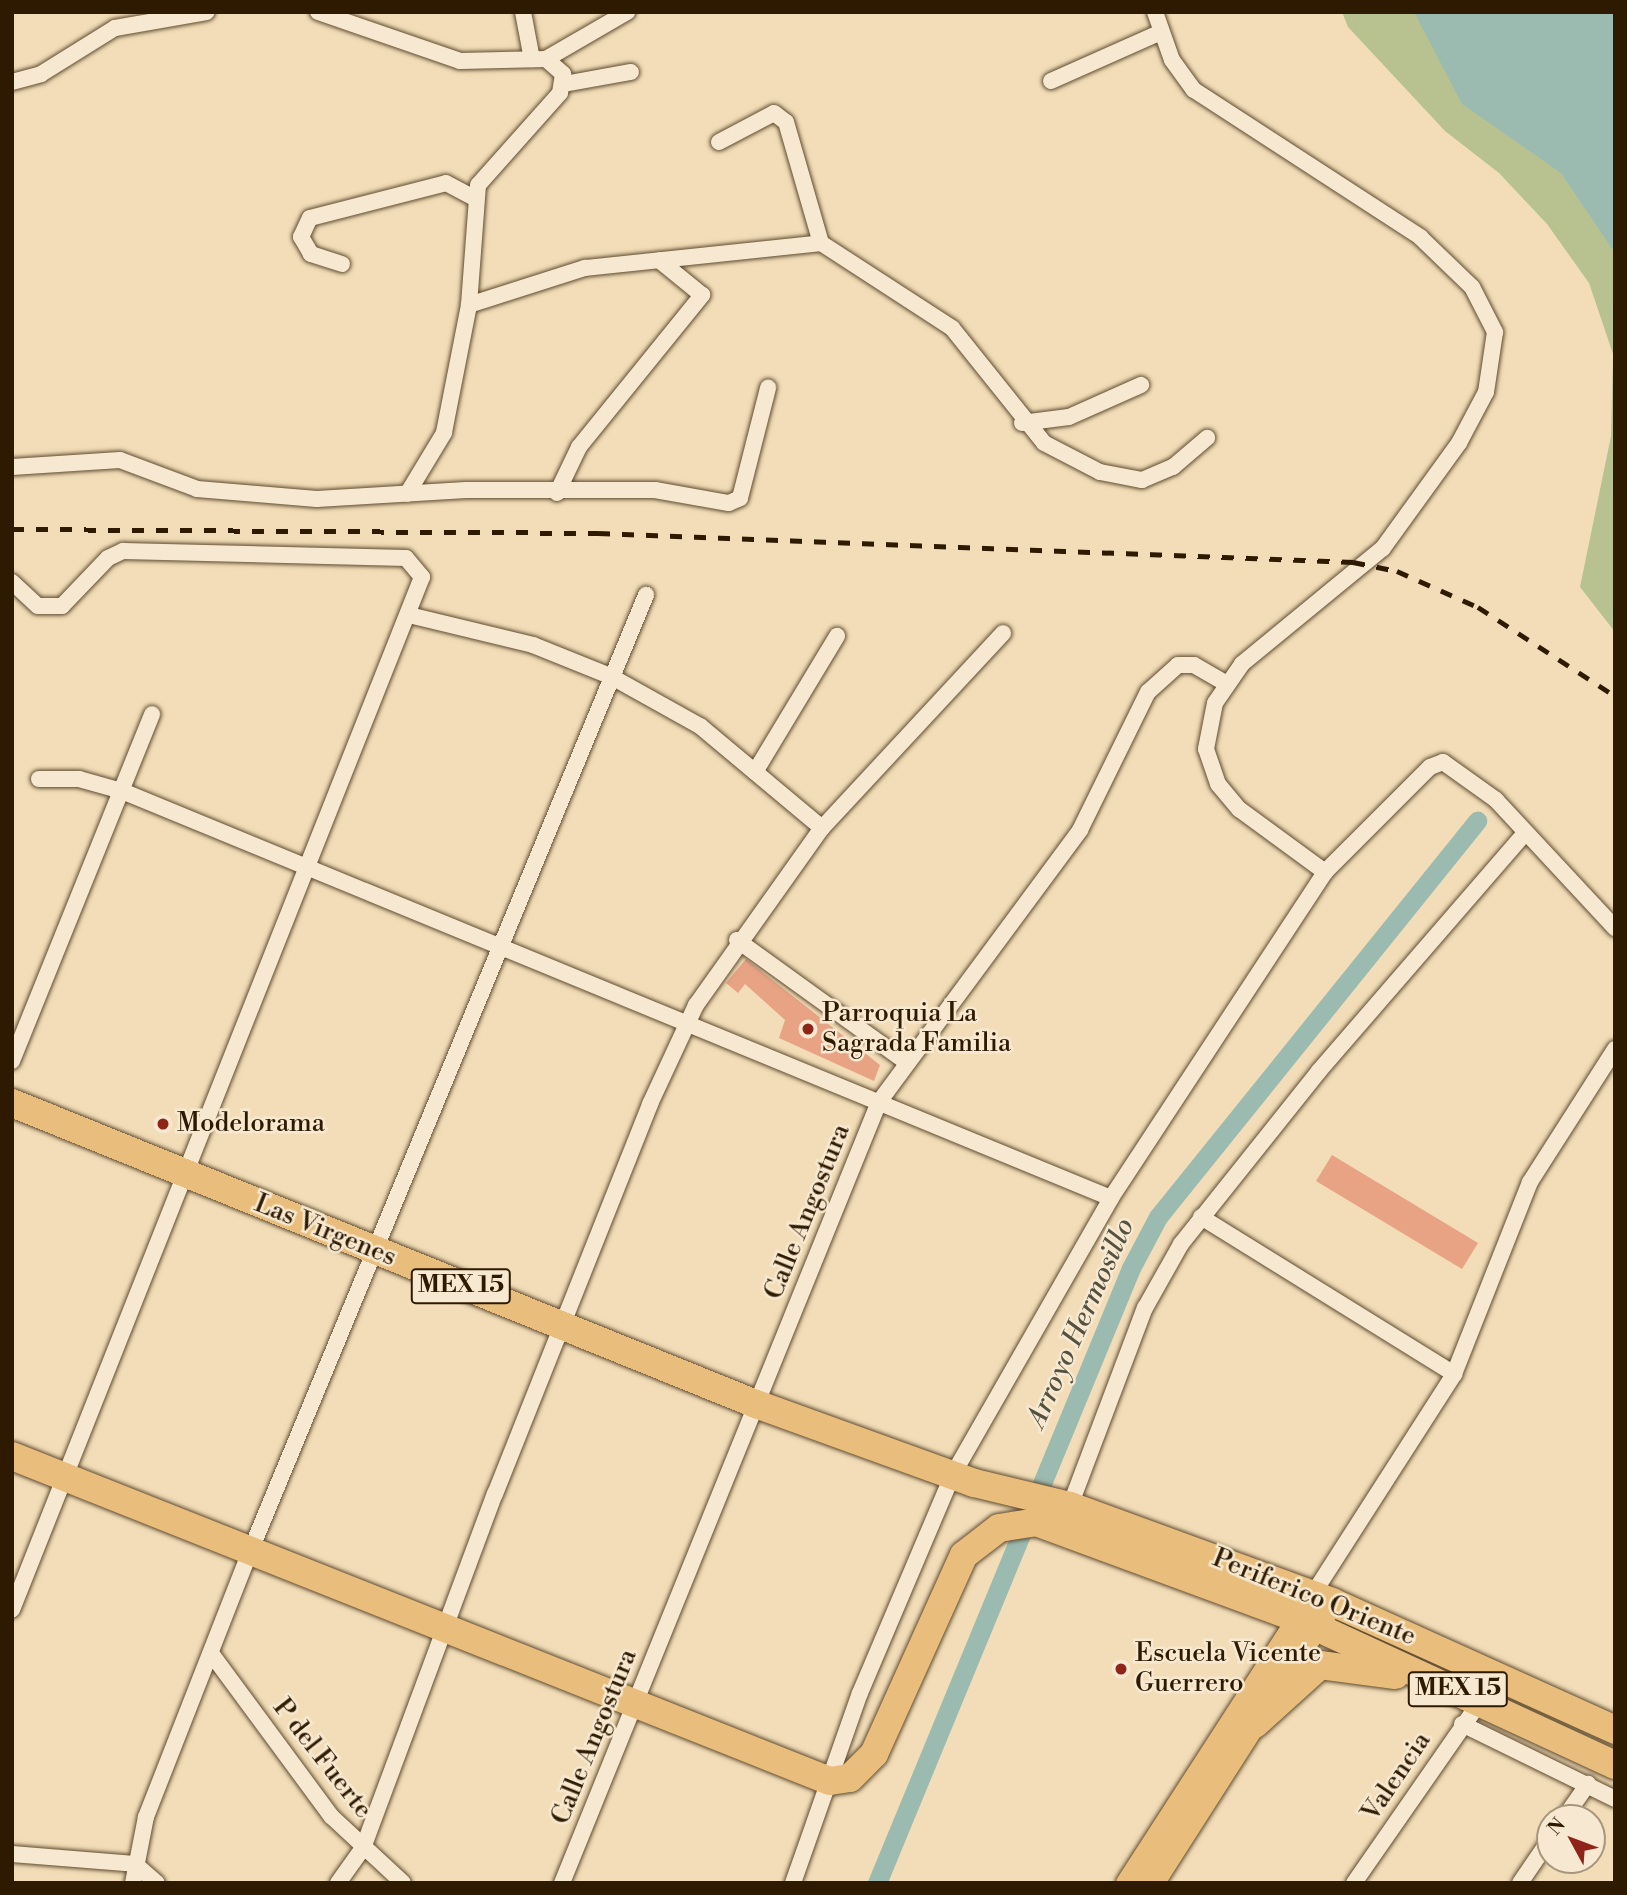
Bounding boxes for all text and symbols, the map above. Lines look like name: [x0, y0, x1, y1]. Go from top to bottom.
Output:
place label: Parroquia La Sagrada Familia: [822, 998, 1011, 1060]
marker: Parroquia La Sagrada Familia: [800, 1021, 816, 1037]
place label: Modelorama: [177, 1108, 325, 1140]
marker: Modelorama: [155, 1116, 171, 1132]
street label: Calle Angostura: [759, 1120, 857, 1304]
street label: Las Virgenes: [250, 1188, 400, 1274]
water label: Arroyo Hermosillo: [1020, 1213, 1142, 1433]
road number: MEX 15: [410, 1266, 512, 1306]
street label: Periferico Oriente: [1208, 1543, 1420, 1653]
place label: Escuela Vicente Guerrero: [1135, 1638, 1321, 1700]
street label: Calle Angostura: [546, 1645, 644, 1829]
marker: Escuela Vicente Guerrero: [1113, 1661, 1129, 1677]
road number: MEX 15: [1407, 1668, 1509, 1709]
street label: P del Fuerte: [266, 1693, 378, 1825]
street label: Valencia: [1356, 1727, 1438, 1827]
north arrow: [1536, 1804, 1606, 1874]
text: N: [1543, 1813, 1571, 1840]

